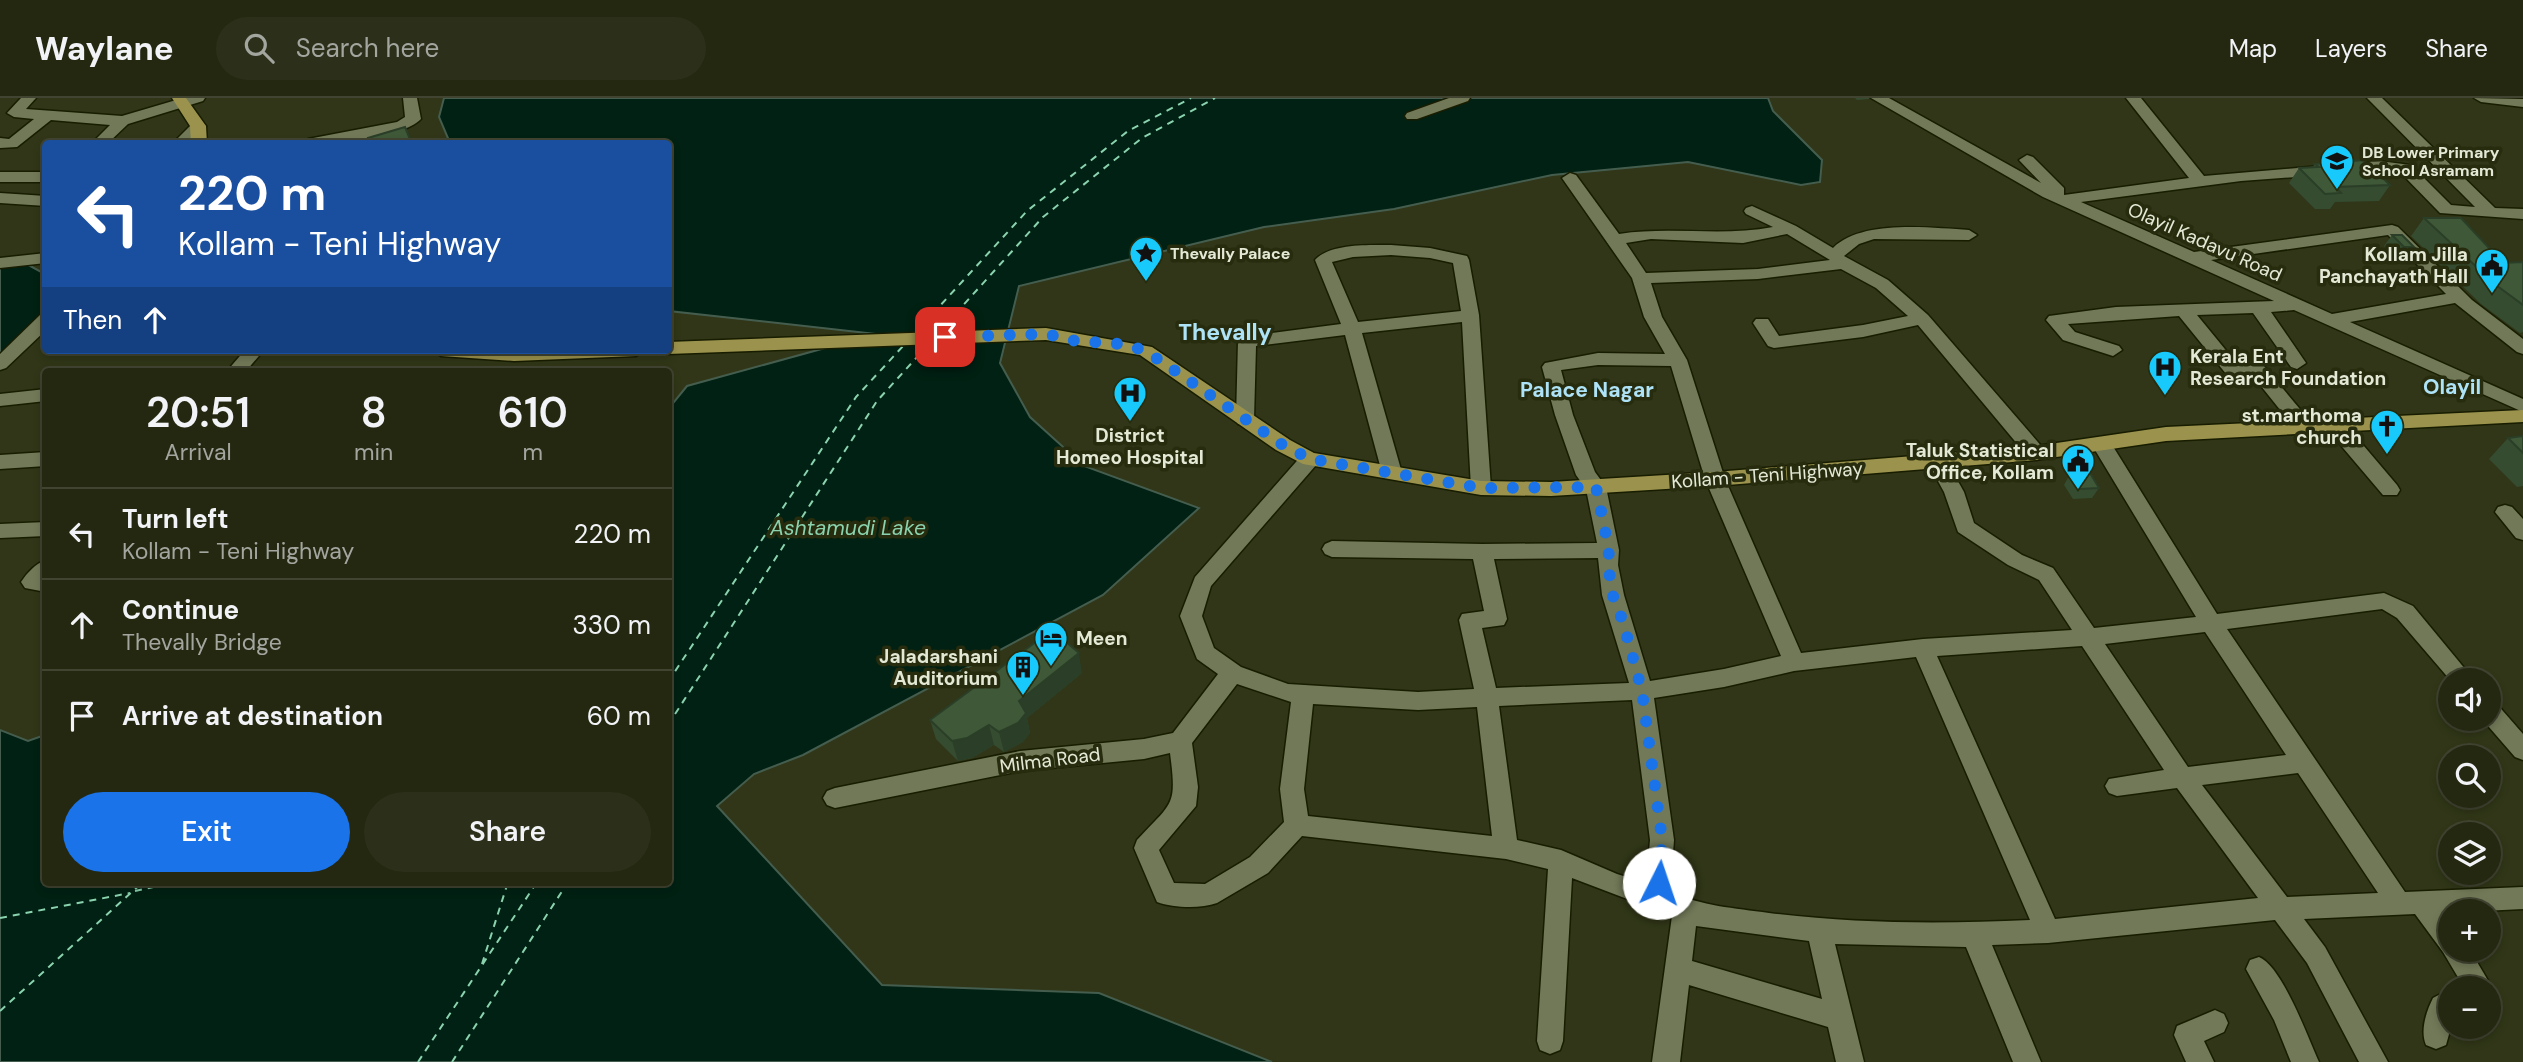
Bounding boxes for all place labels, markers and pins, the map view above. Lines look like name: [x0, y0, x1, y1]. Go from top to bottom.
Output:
school or university icon: DB Lower Primary School Asramam: [2318, 142, 2356, 191]
place label: DB Lower Primary School Asramam: [2362, 142, 2500, 181]
place icon: Thevally Palace: [1127, 234, 1165, 283]
place label: Kollam Jilla Panchayath Hall: [2319, 242, 2468, 289]
place label: Thevally Palace: [1170, 243, 1290, 264]
public building icon: Kollam Jilla Panchayath Hall: [2473, 246, 2511, 295]
pin: [915, 307, 975, 367]
place label: Kerala Ent Research Foundation: [2190, 344, 2386, 391]
hospital icon: Kerala Ent Research Foundation: [2146, 348, 2184, 397]
hospital icon: District Homeo Hospital: [1111, 374, 1149, 423]
place label: st.marthoma church: [2242, 403, 2362, 450]
church icon: st.marthoma church: [2368, 407, 2406, 456]
place label: District Homeo Hospital: [1056, 423, 1204, 470]
place label: Taluk Statistical Office, Kollam: [1906, 438, 2054, 485]
public building icon: Taluk Statistical Office, Kollam: [2059, 442, 2097, 491]
hotel icon: Meen: [1032, 619, 1070, 668]
place label: Meen: [1076, 626, 1127, 651]
place label: Jaladarshani Auditorium: [879, 644, 998, 691]
building icon: Jaladarshani Auditorium: [1004, 648, 1042, 697]

